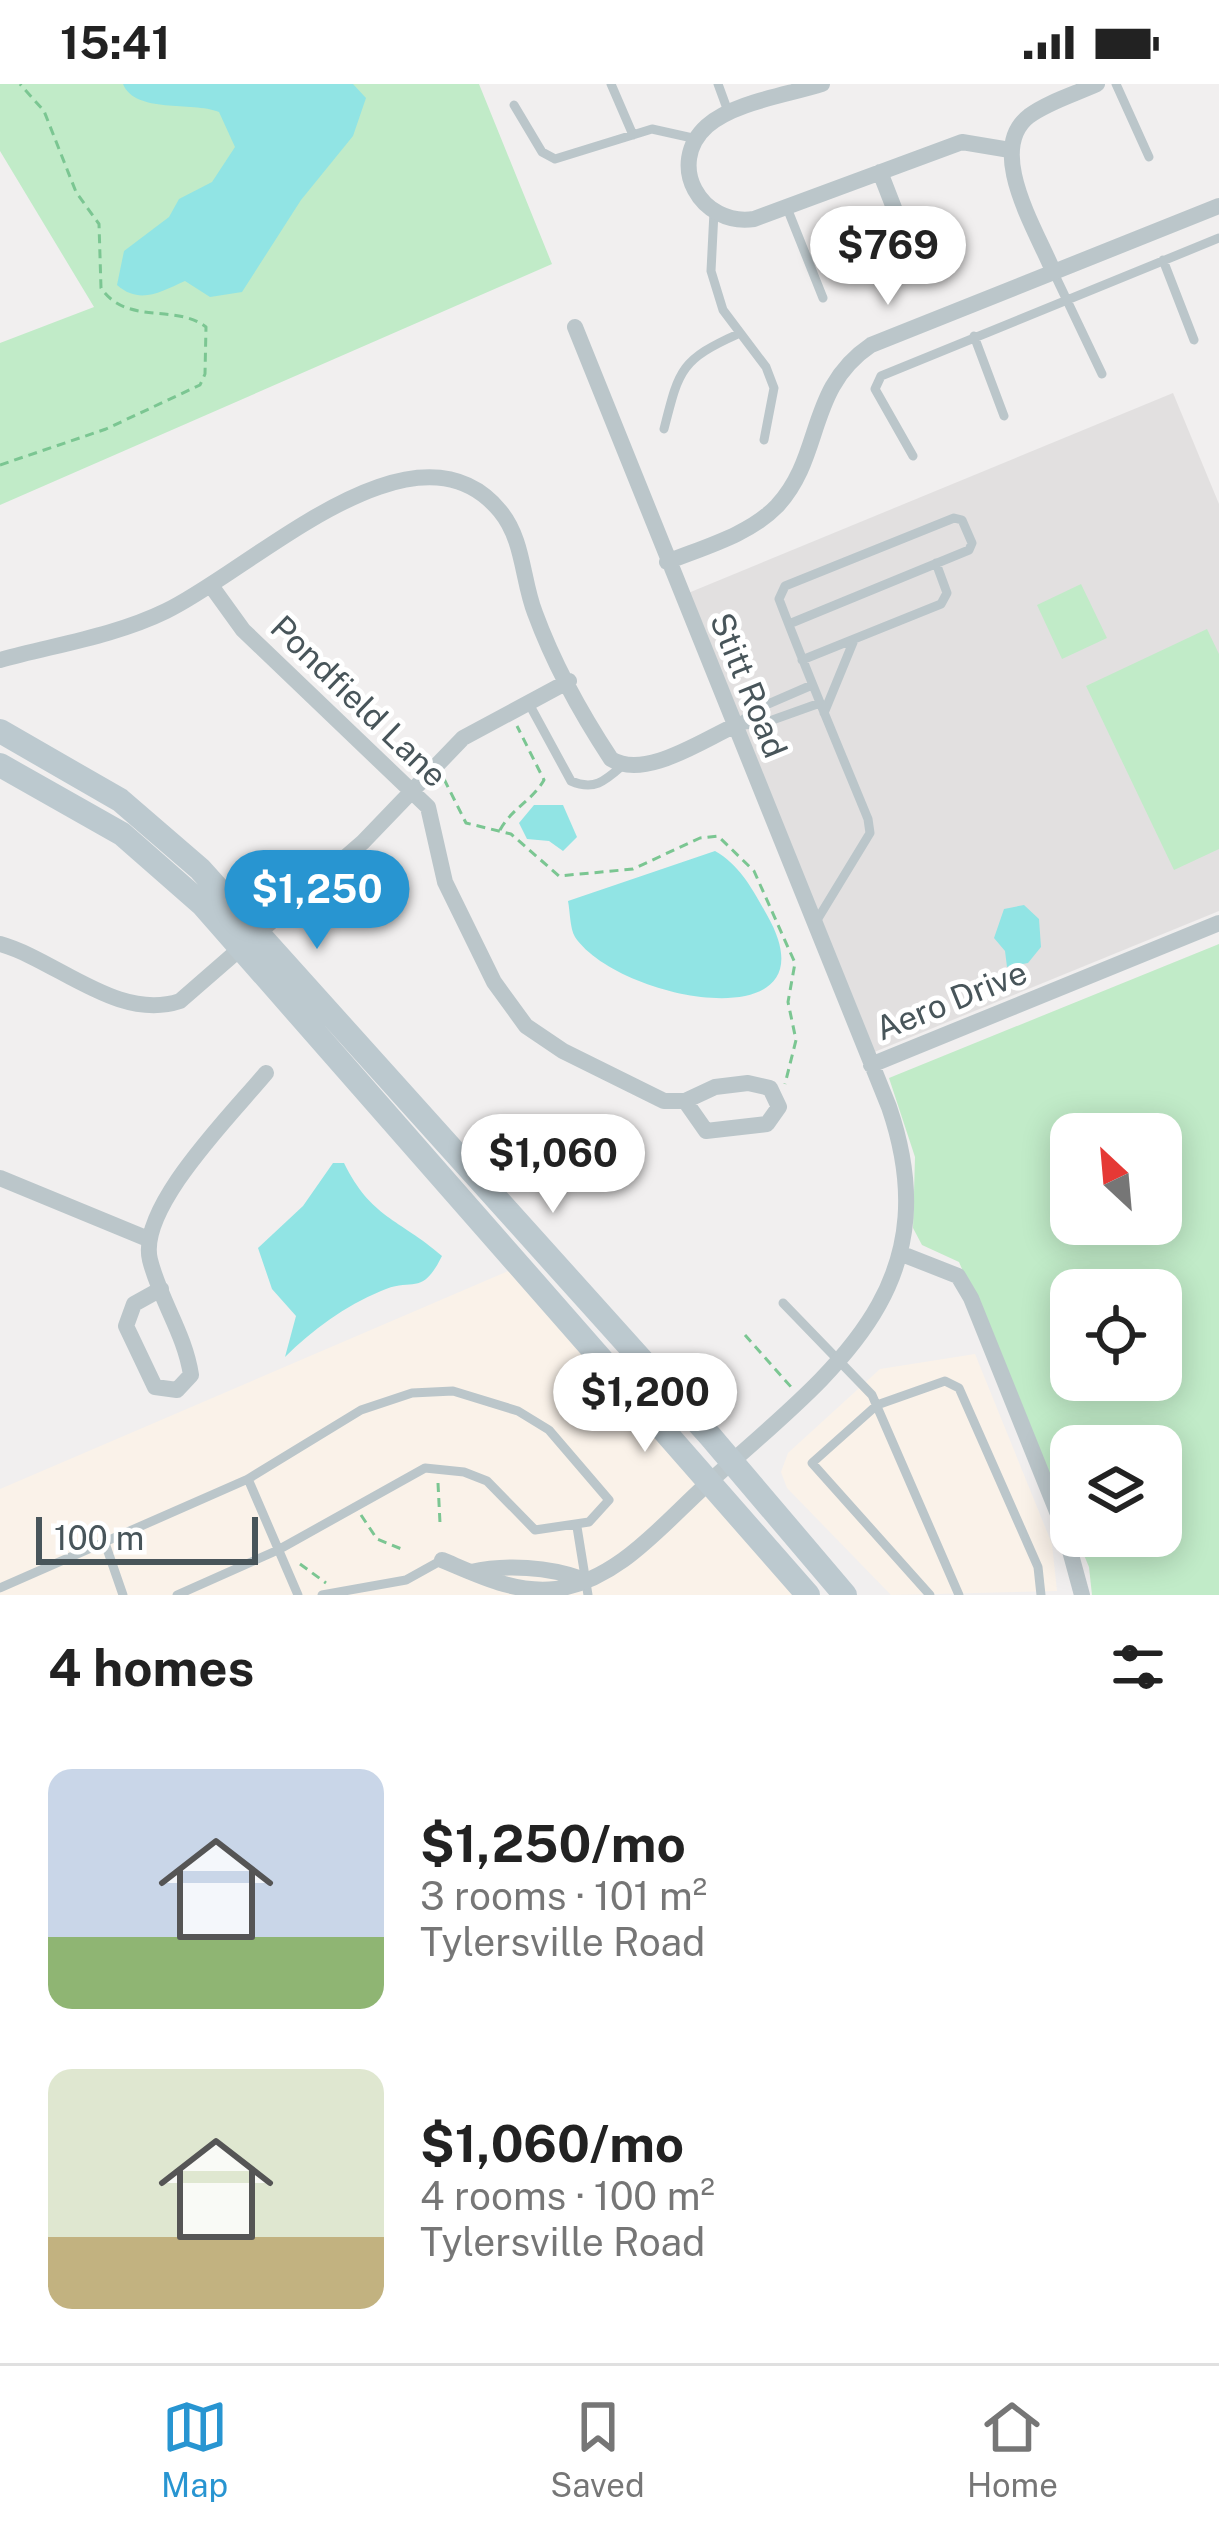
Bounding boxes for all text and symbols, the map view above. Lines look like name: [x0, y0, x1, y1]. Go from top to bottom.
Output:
text: 15:41: [60, 16, 170, 69]
pin: $769: [817, 206, 959, 308]
text: $769: [837, 222, 939, 268]
street label: Stitt Road: [703, 607, 795, 763]
street label: Pondfield Lane: [263, 608, 455, 794]
pin: $1,250: [219, 850, 415, 952]
text: $1,250: [251, 866, 383, 912]
street label: Aero Drive: [870, 952, 1032, 1048]
north arrow: [1050, 1113, 1182, 1245]
map controls: [1050, 1113, 1182, 1557]
pin: $1,060: [455, 1114, 651, 1216]
text: $1,060: [488, 1130, 618, 1176]
button: locate: [1050, 1269, 1182, 1401]
pin: $1,200: [547, 1353, 743, 1455]
text: $1,200: [580, 1369, 710, 1415]
button: layers: [1050, 1425, 1182, 1557]
scale bar: [36, 1511, 258, 1564]
text: 100 m: [54, 1519, 144, 1557]
icon: filters: [1105, 1634, 1171, 1700]
text: 4 homes: [48, 1638, 254, 1697]
text: $1,250/mo: [420, 1814, 686, 1873]
icon: home: [144, 1817, 288, 1961]
text: 3 rooms · 101 m²: [420, 1873, 707, 1919]
text: Tylersville Road: [420, 1919, 705, 1965]
text: $1,060/mo: [420, 2114, 684, 2173]
icon: home: [144, 2117, 288, 2261]
text: 4 rooms · 100 m²: [420, 2173, 715, 2219]
text: Tylersville Road: [420, 2219, 705, 2265]
tab: Map: [161, 2394, 228, 2504]
tab: Saved: [550, 2394, 645, 2504]
tab: Home: [967, 2394, 1058, 2504]

